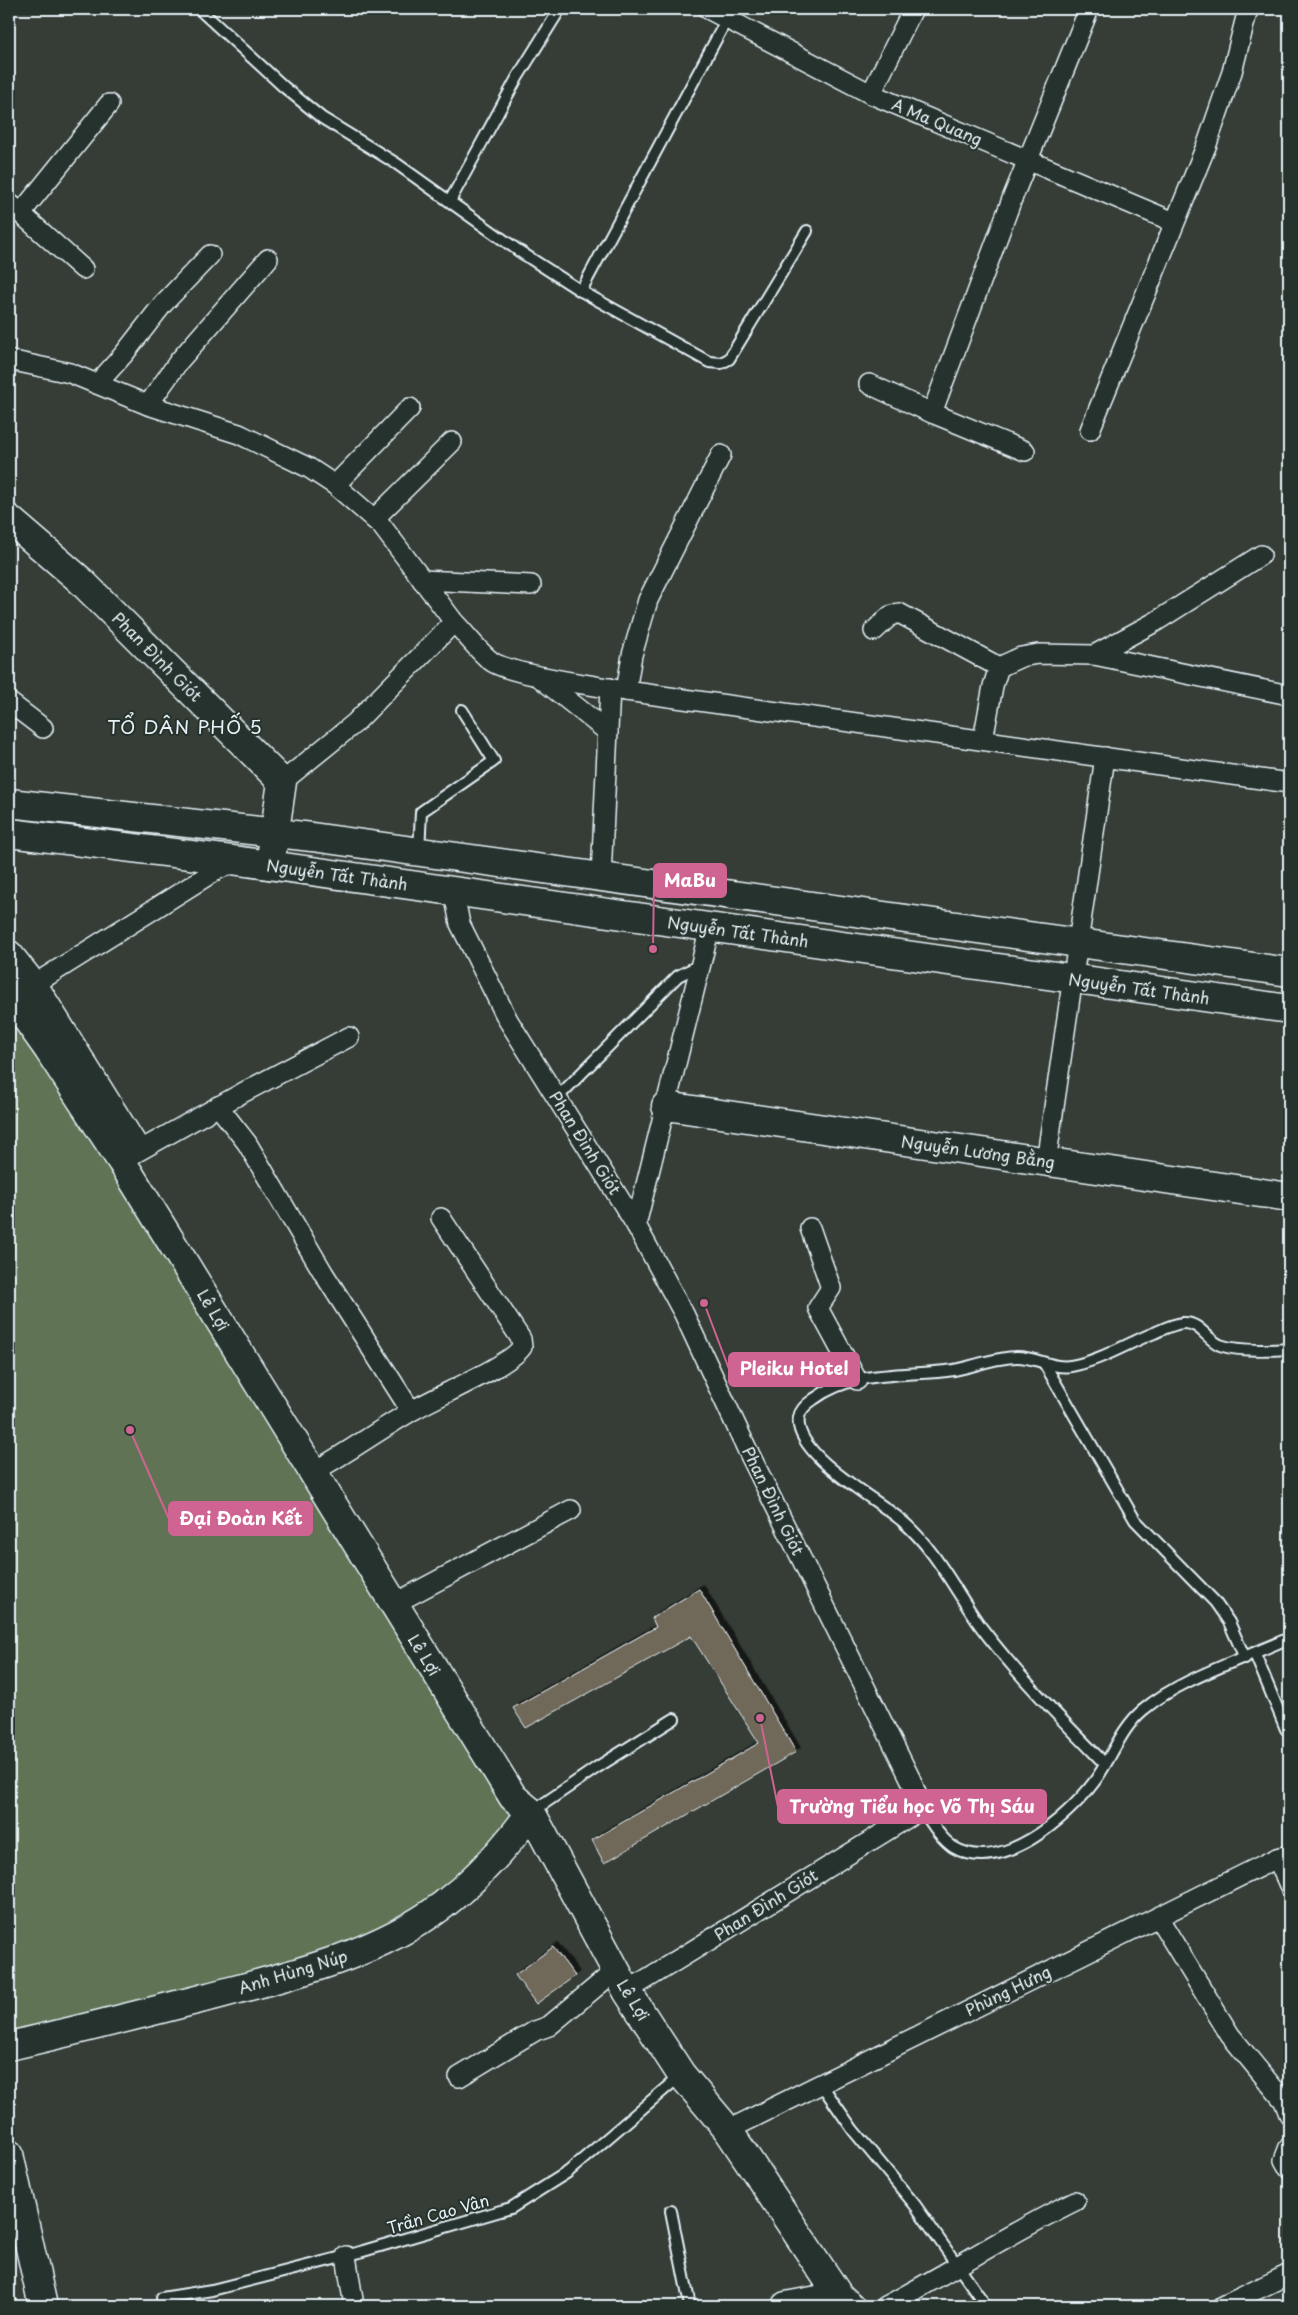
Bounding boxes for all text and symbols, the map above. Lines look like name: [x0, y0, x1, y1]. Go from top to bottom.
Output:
street label: A Ma Quang: [888, 91, 986, 151]
street label: Phan Đình Giót: [107, 606, 208, 707]
district label: TỔ DÂN PHỐ 5: [107, 712, 263, 740]
street label: Nguyễn Tất Thành: [265, 852, 409, 896]
callout: MaBu: [654, 864, 726, 897]
text: MaBu: [664, 866, 716, 893]
street label: Nguyễn Tất Thành: [666, 909, 810, 953]
street label: Nguyễn Tất Thành: [1067, 966, 1211, 1010]
street label: Phan Đình Giót: [544, 1086, 628, 1199]
street label: Nguyễn Lương Bằng: [900, 1128, 1056, 1174]
street label: Lê Lợi: [192, 1284, 236, 1335]
callout: Pleiku Hotel: [729, 1353, 859, 1386]
text: Pleiku Hotel: [740, 1354, 848, 1381]
street label: Phan Đình Giót: [737, 1442, 811, 1559]
callout: Đại Đoàn Kết: [169, 1502, 312, 1535]
text: Đại Đoàn Kết: [179, 1504, 303, 1531]
street label: Lê Lợi: [403, 1629, 447, 1680]
callout: Trường Tiểu học Võ Thị Sáu: [778, 1790, 1046, 1823]
text: Trường Tiểu học Võ Thị Sáu: [789, 1792, 1035, 1819]
street label: Phan Đình Giót: [709, 1862, 822, 1946]
street label: Anh Hùng Núp: [235, 1943, 350, 1999]
street label: Phùng Hưng: [960, 1959, 1055, 2021]
street label: Lê Lợi: [612, 1974, 656, 2025]
street label: Trần Cao Vân: [384, 2187, 492, 2239]

